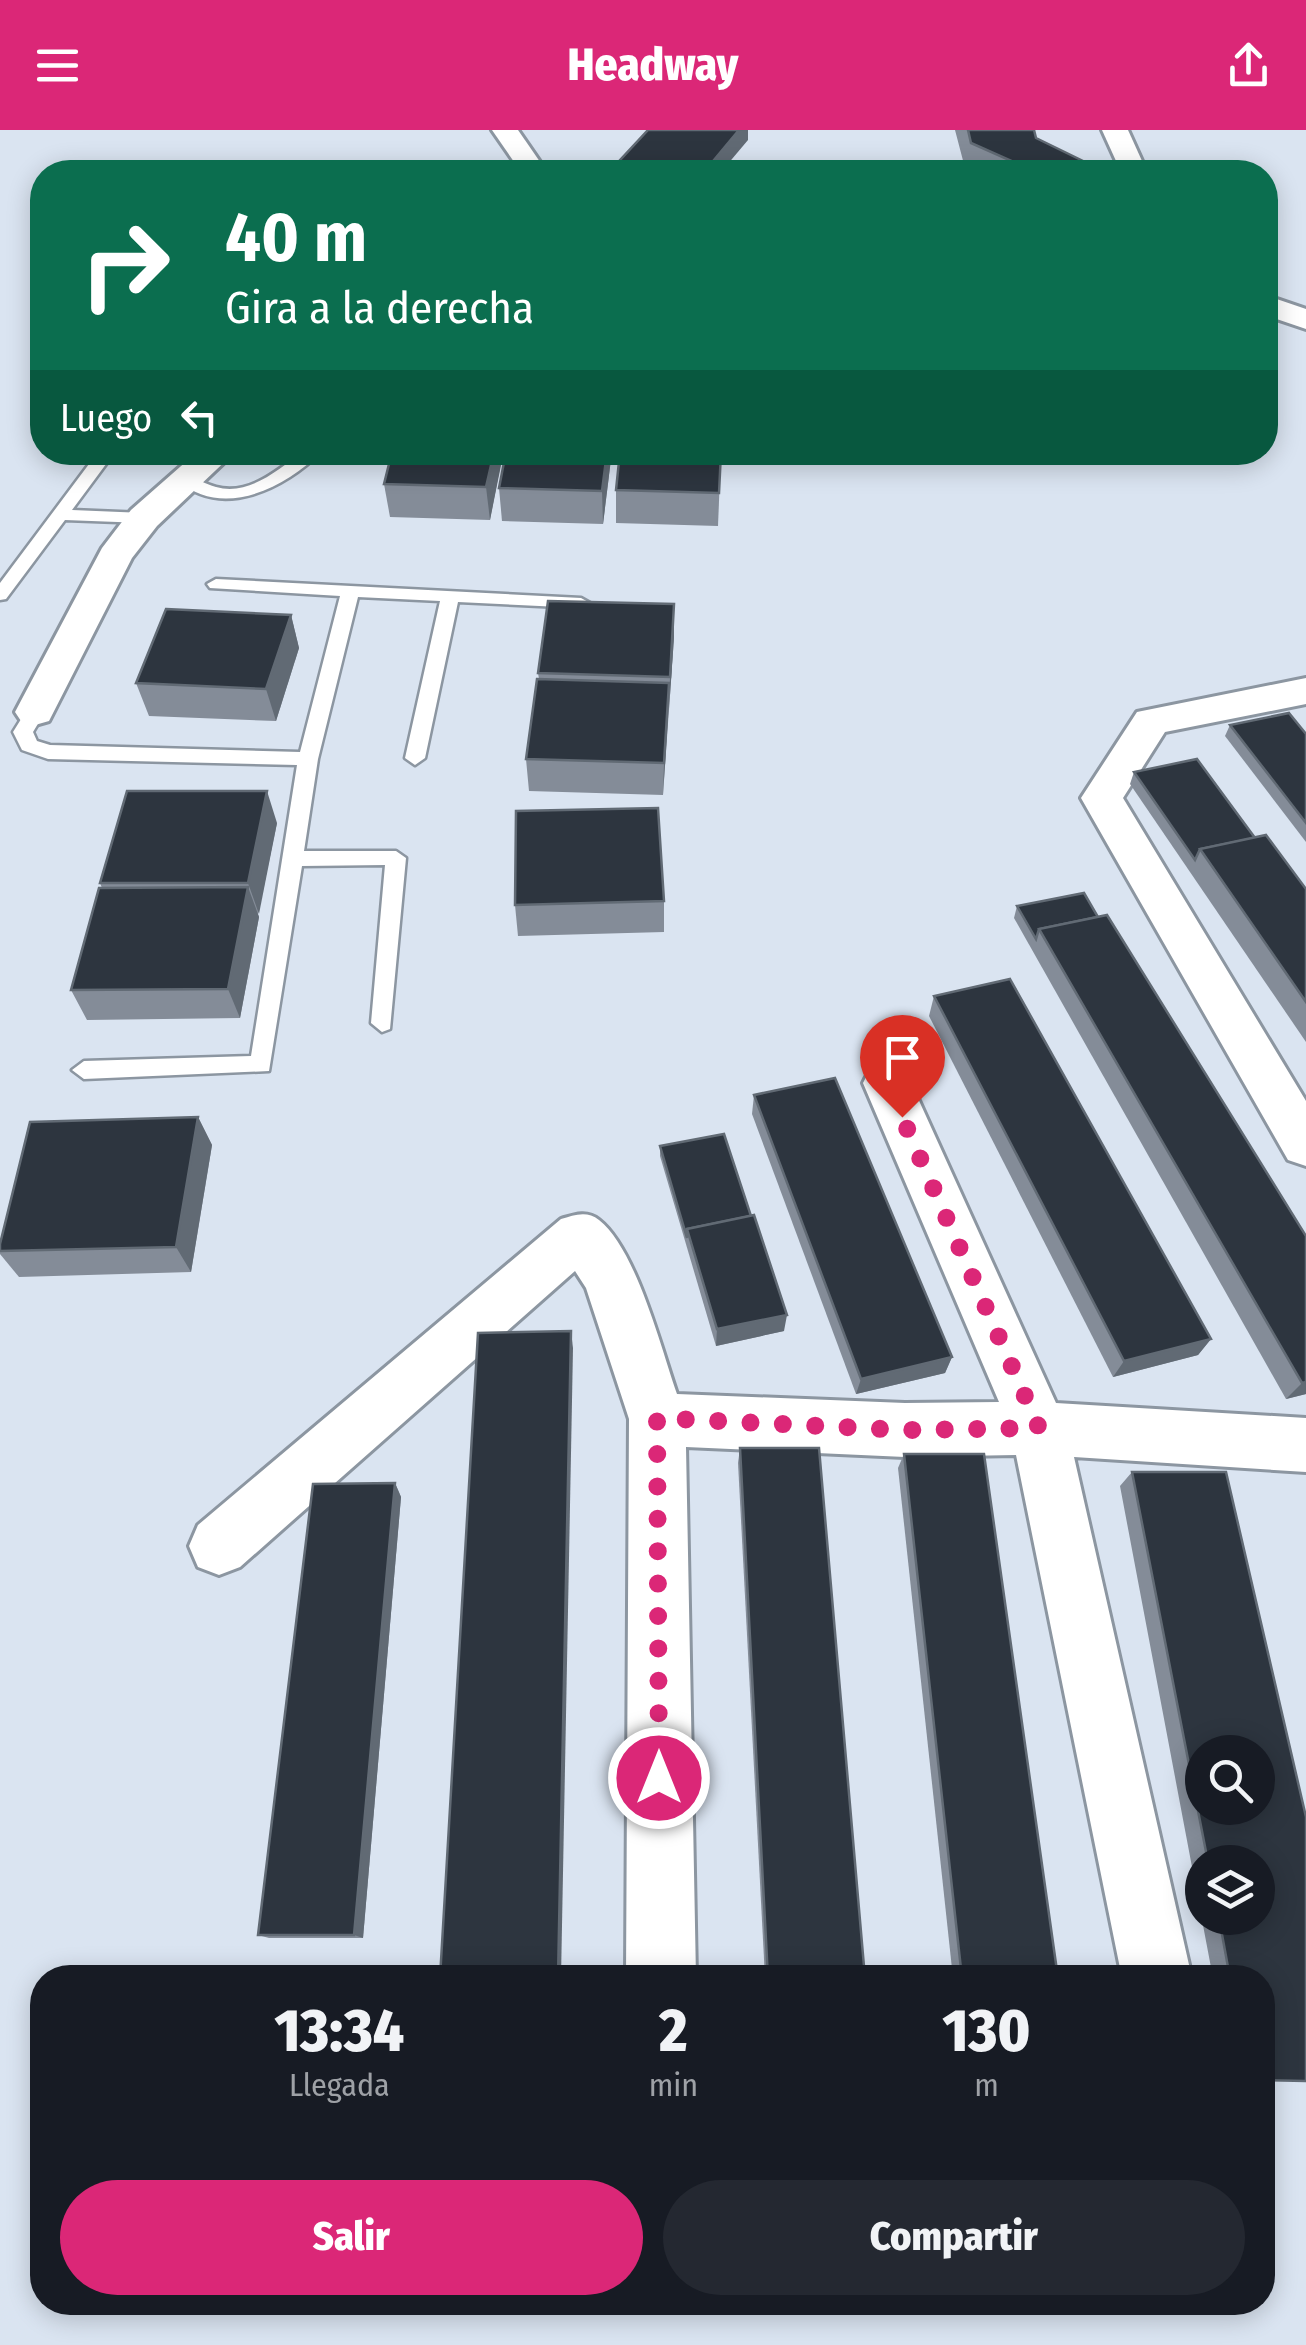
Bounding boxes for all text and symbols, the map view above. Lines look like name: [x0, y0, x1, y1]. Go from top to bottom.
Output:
icon: menu: [30, 38, 85, 93]
text: Headway: [568, 38, 738, 92]
icon: share: [1221, 38, 1276, 93]
text: 40 m: [225, 196, 367, 280]
icon: right: [60, 200, 190, 330]
text: Gira a la derecha: [225, 281, 534, 335]
icon: left: [172, 390, 227, 445]
text: Luego: [60, 395, 152, 441]
pin: [860, 1015, 945, 1118]
icon: arrive: [875, 1030, 930, 1085]
position arrow: [607, 1726, 711, 1830]
map controls: [1185, 1735, 1275, 1935]
button: search: [1185, 1735, 1275, 1825]
button: layers: [1185, 1845, 1275, 1935]
text: 13:34: [274, 1995, 404, 2067]
text: 2: [659, 1995, 688, 2067]
text: 130: [943, 1995, 1031, 2067]
text: Llegada: [289, 2066, 390, 2104]
text: min: [649, 2066, 698, 2104]
text: m: [974, 2066, 999, 2104]
button: Salir: [60, 2180, 643, 2295]
button: Compartir: [663, 2180, 1245, 2295]

